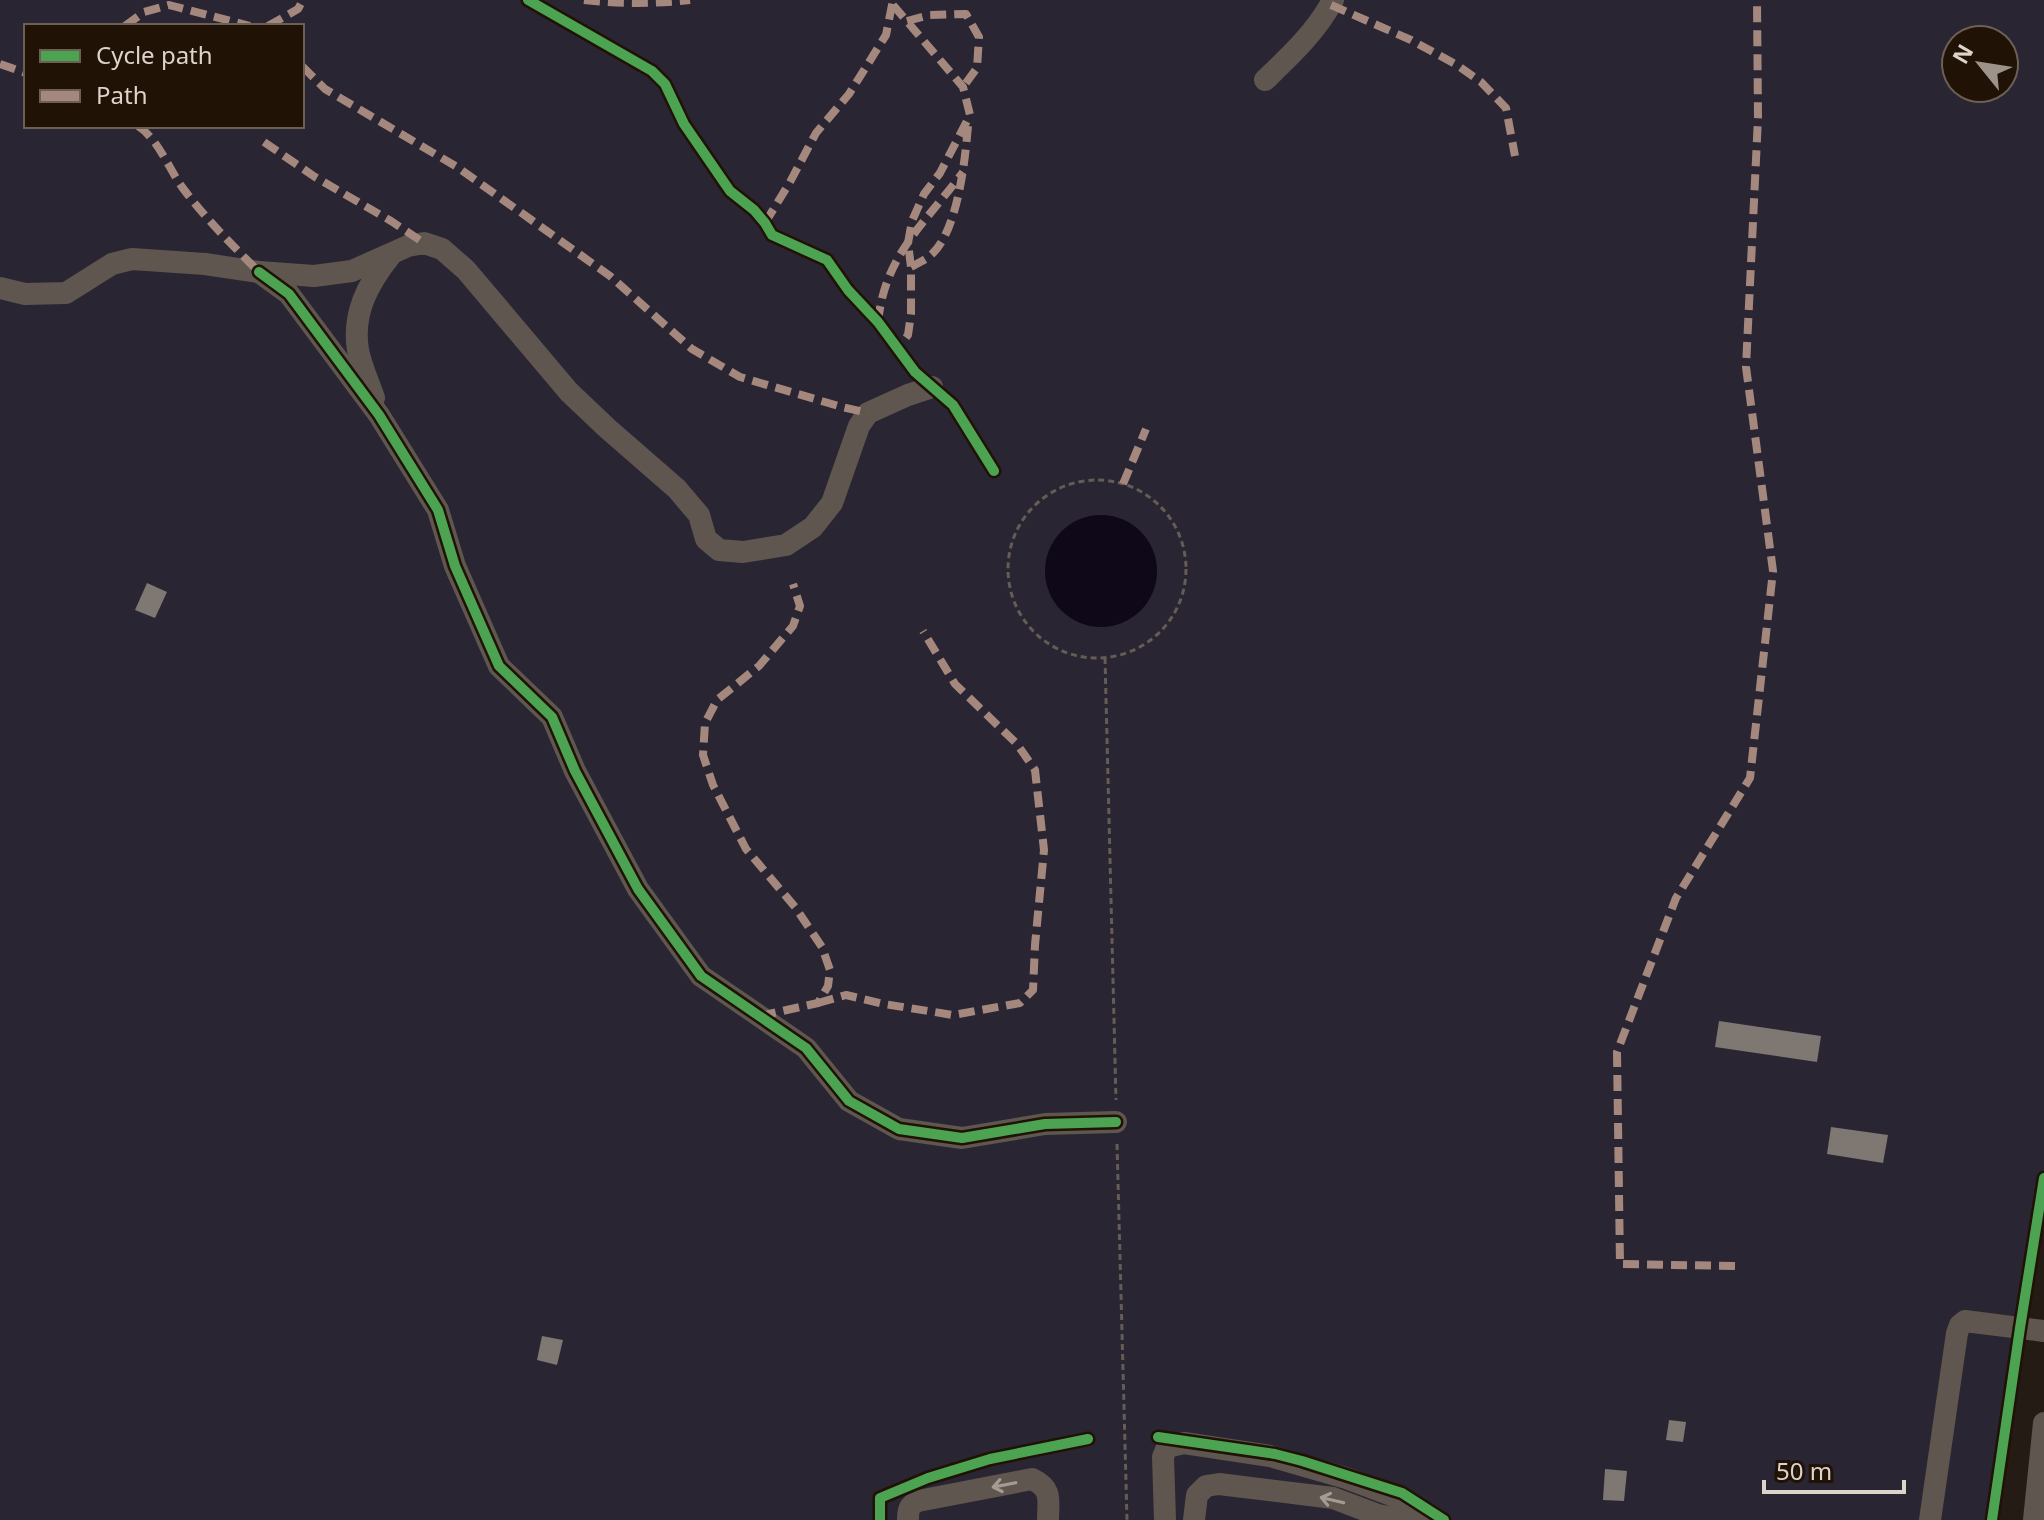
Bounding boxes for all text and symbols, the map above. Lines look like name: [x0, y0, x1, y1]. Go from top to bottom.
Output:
legend: [24, 24, 304, 128]
north arrow: [1940, 24, 2020, 104]
text: Cycle path: [96, 38, 213, 71]
text: N: [1944, 38, 1979, 69]
text: Path: [96, 78, 147, 111]
scale bar: [1764, 1444, 1904, 1494]
text: 50 m: [1776, 1454, 1832, 1487]
one-way arrow: [991, 1478, 1017, 1493]
one-way arrow: [1319, 1491, 1345, 1506]

